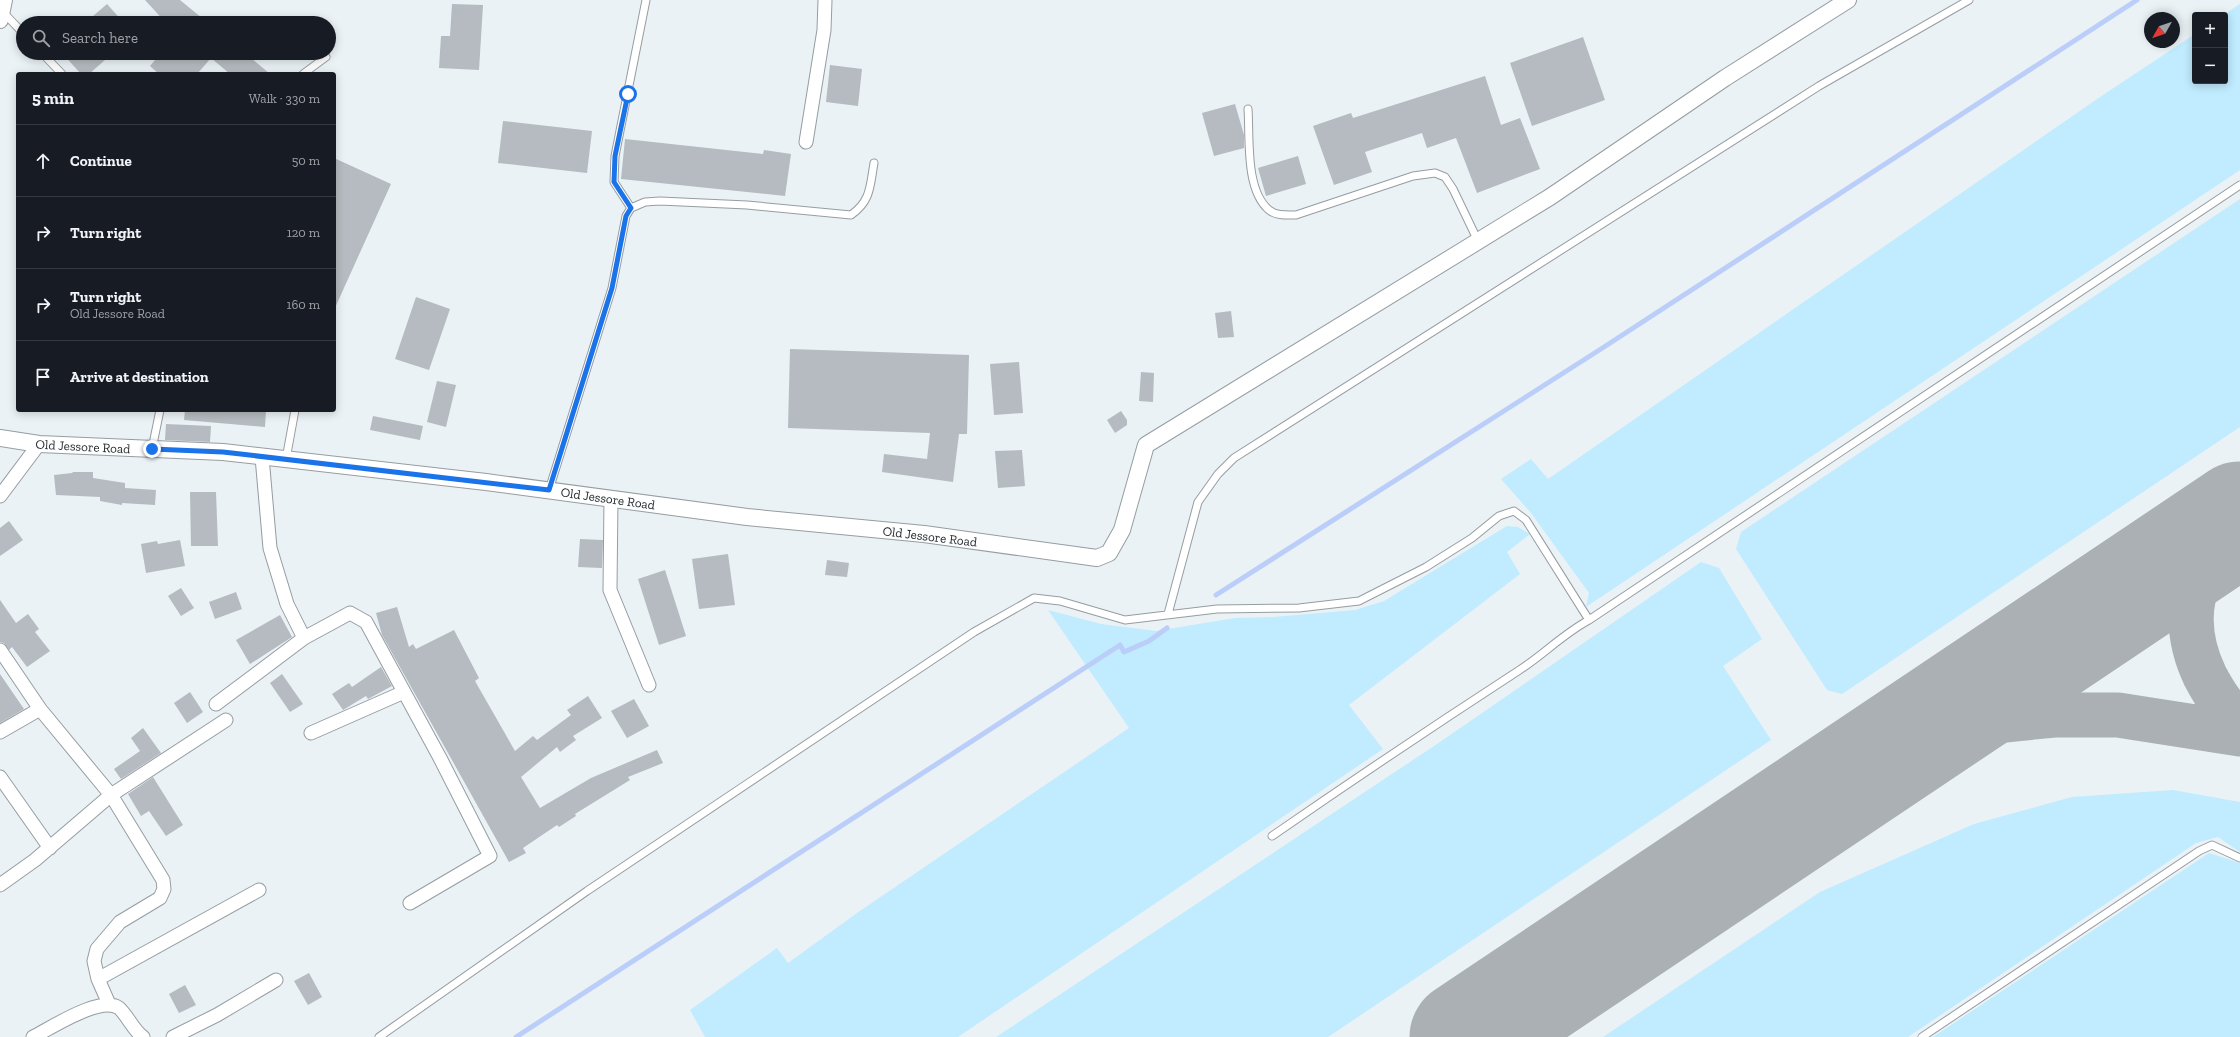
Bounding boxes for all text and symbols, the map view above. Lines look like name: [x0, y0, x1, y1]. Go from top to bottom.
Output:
north arrow: [2144, 12, 2180, 48]
map controls: [2192, 12, 2228, 84]
button: +: [2192, 12, 2228, 48]
search box: [16, 16, 336, 60]
icon: search: [30, 27, 52, 49]
text: Search here: [62, 29, 138, 47]
button: −: [2192, 48, 2228, 84]
route start: [619, 85, 637, 103]
text: 5 min: [32, 88, 74, 108]
text: Walk · 330 m: [249, 91, 320, 106]
icon: ahead: [32, 150, 54, 172]
text: Continue: [70, 152, 132, 170]
text: 50 m: [292, 153, 320, 168]
icon: right: [32, 222, 54, 244]
text: Turn right: [70, 224, 141, 242]
text: 120 m: [287, 225, 320, 240]
text: Turn right: [70, 288, 141, 306]
icon: right: [32, 294, 54, 316]
text: 160 m: [286, 297, 320, 312]
text: Old Jessore Road: [70, 306, 165, 321]
icon: arrive: [32, 366, 54, 388]
text: Arrive at destination: [70, 368, 209, 386]
street label: Old Jessore Road: [35, 437, 131, 456]
route end: [143, 440, 161, 458]
street label: Old Jessore Road: [560, 484, 656, 513]
street label: Old Jessore Road: [882, 523, 978, 550]

